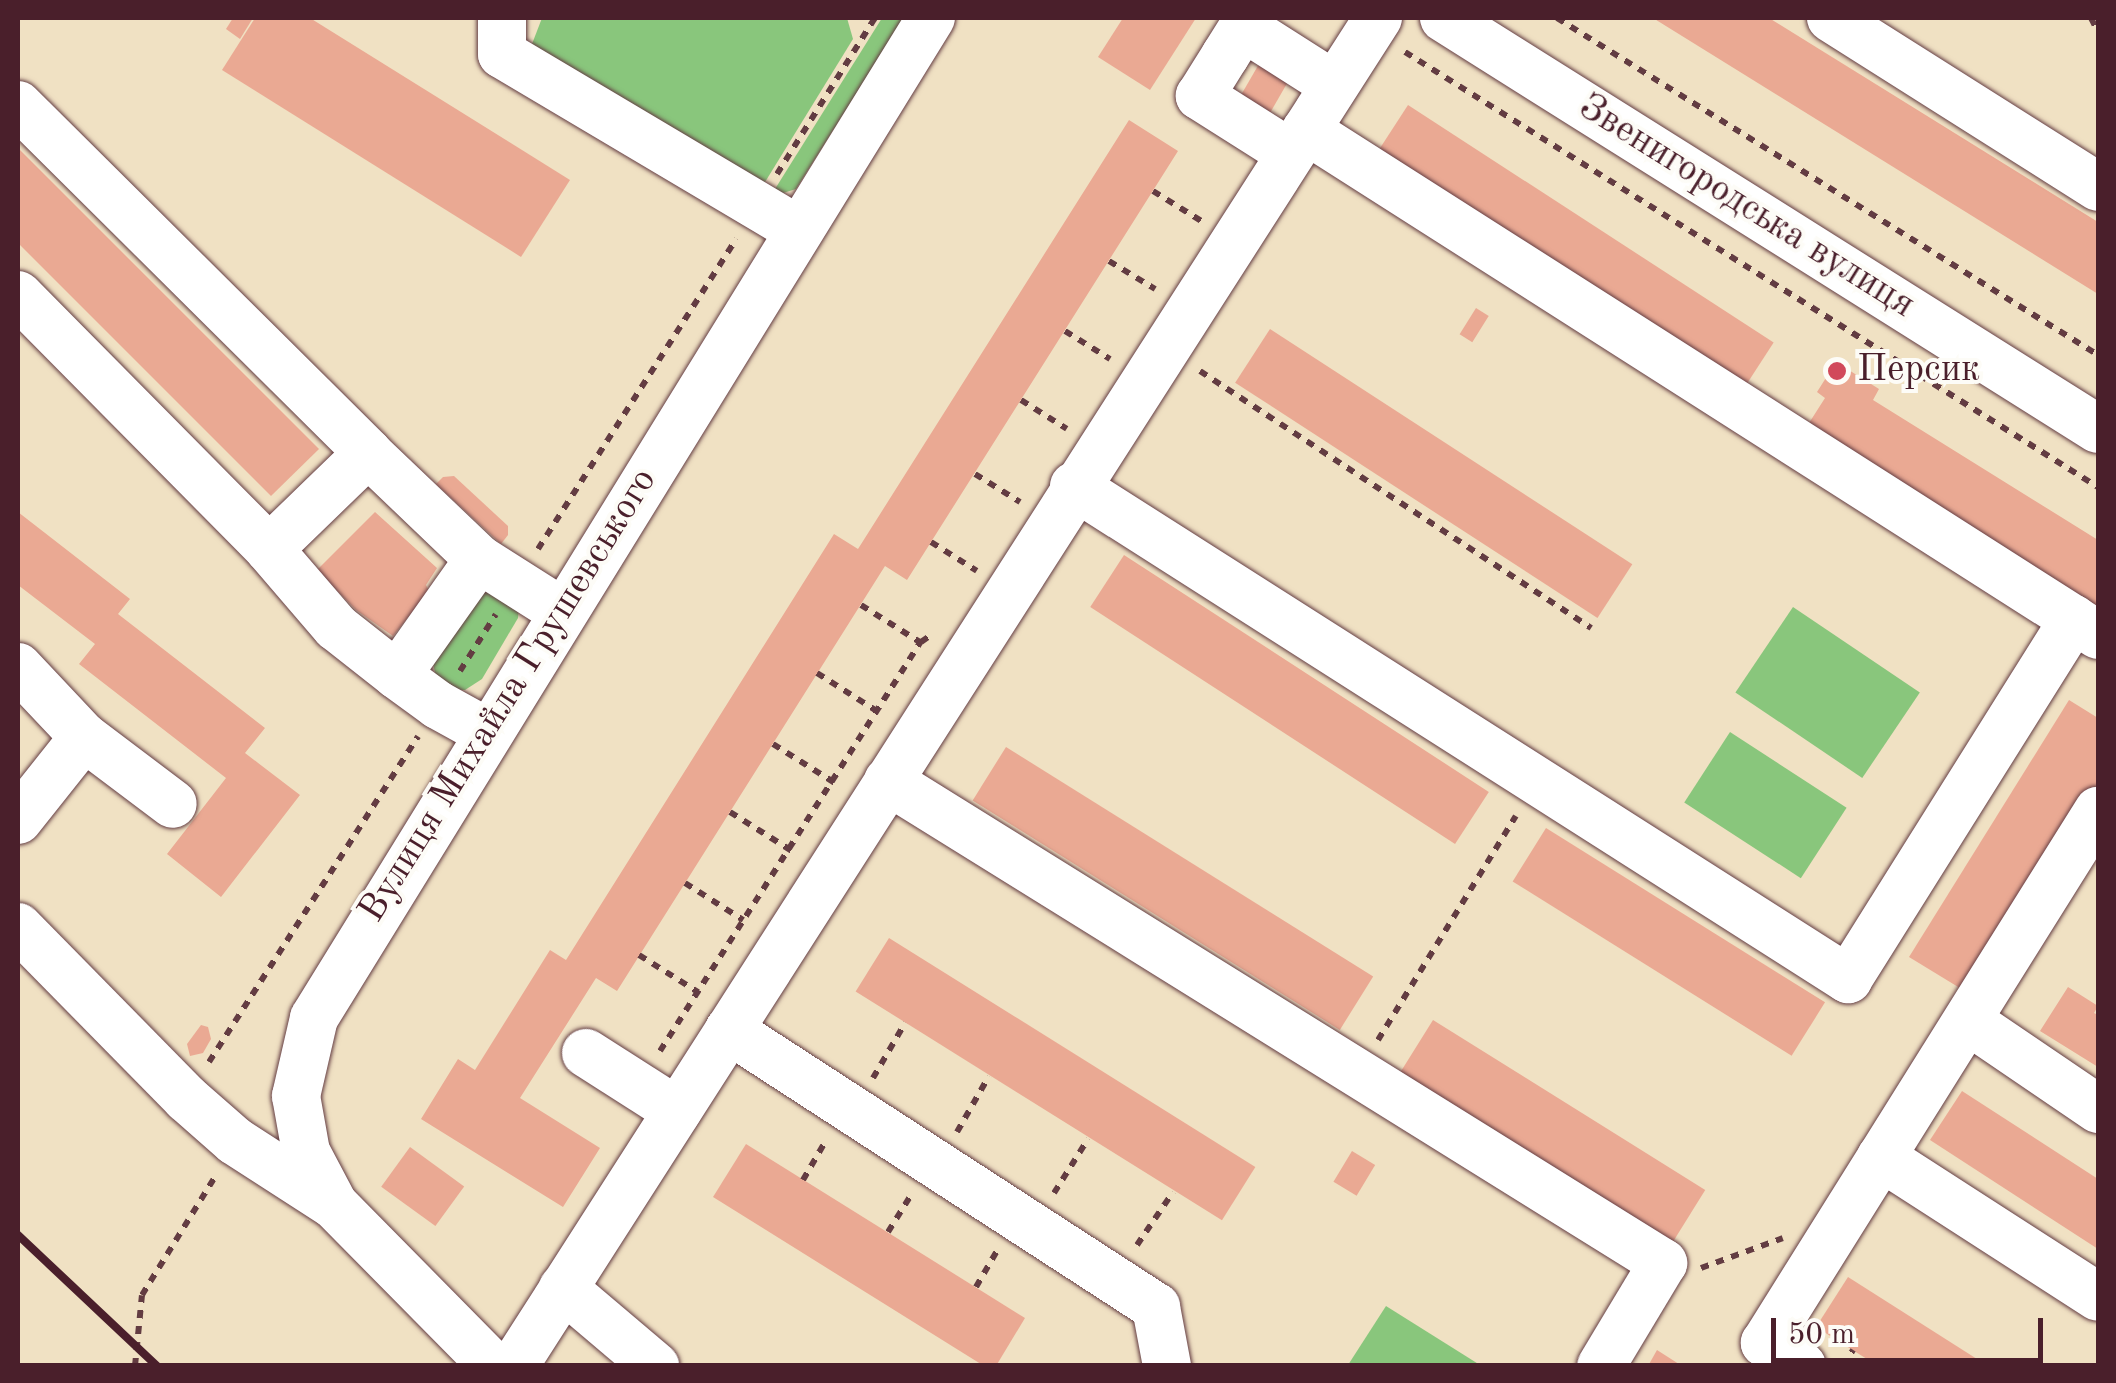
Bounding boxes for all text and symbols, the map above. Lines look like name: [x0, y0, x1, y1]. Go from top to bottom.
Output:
street label: Звенигородська вулиця: [1570, 85, 1922, 329]
place label: Персик: [1857, 348, 1980, 394]
marker: Персик: [1826, 360, 1848, 382]
street label: Вулиця Михайла Грушевського: [350, 461, 668, 931]
scale bar: [1776, 1298, 2048, 1360]
text: 50 m: [1788, 1320, 1855, 1350]

